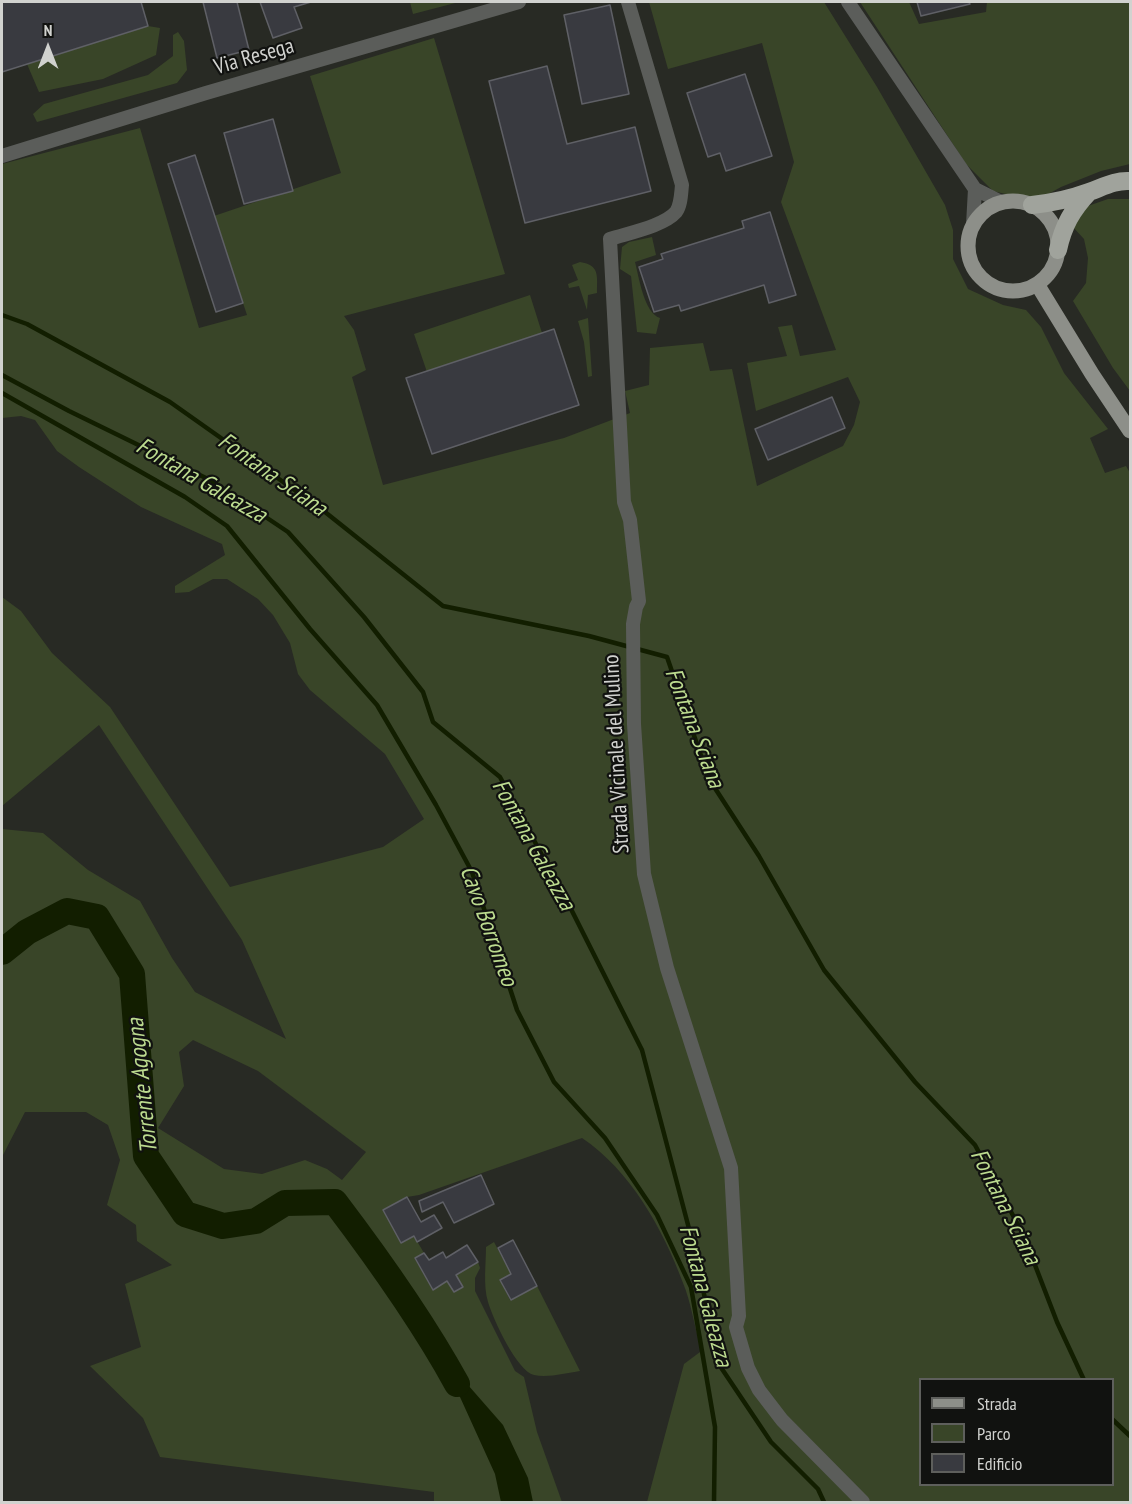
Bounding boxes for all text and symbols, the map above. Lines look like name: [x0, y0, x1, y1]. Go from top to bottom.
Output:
north arrow: [18, 18, 78, 78]
text: N: [44, 20, 52, 40]
street label: Via Resega: [211, 33, 297, 81]
water label: Fontana Sciana: [212, 427, 332, 523]
water label: Fontana Galeazza: [131, 432, 271, 530]
street label: Strada Vicinale del Mulino: [599, 654, 635, 854]
water label: Fontana Sciana: [658, 664, 730, 792]
water label: Fontana Galeazza: [485, 774, 581, 916]
water label: Cavo Borromeo: [453, 862, 523, 990]
water label: Torrente Agogna: [122, 1017, 164, 1155]
water label: Fontana Sciana: [964, 1144, 1046, 1270]
water label: Fontana Galeazza: [672, 1222, 738, 1370]
legend: [919, 1378, 1114, 1486]
text: Strada: [977, 1392, 1017, 1415]
text: Parco: [977, 1422, 1011, 1445]
text: Edificio: [977, 1452, 1022, 1475]

